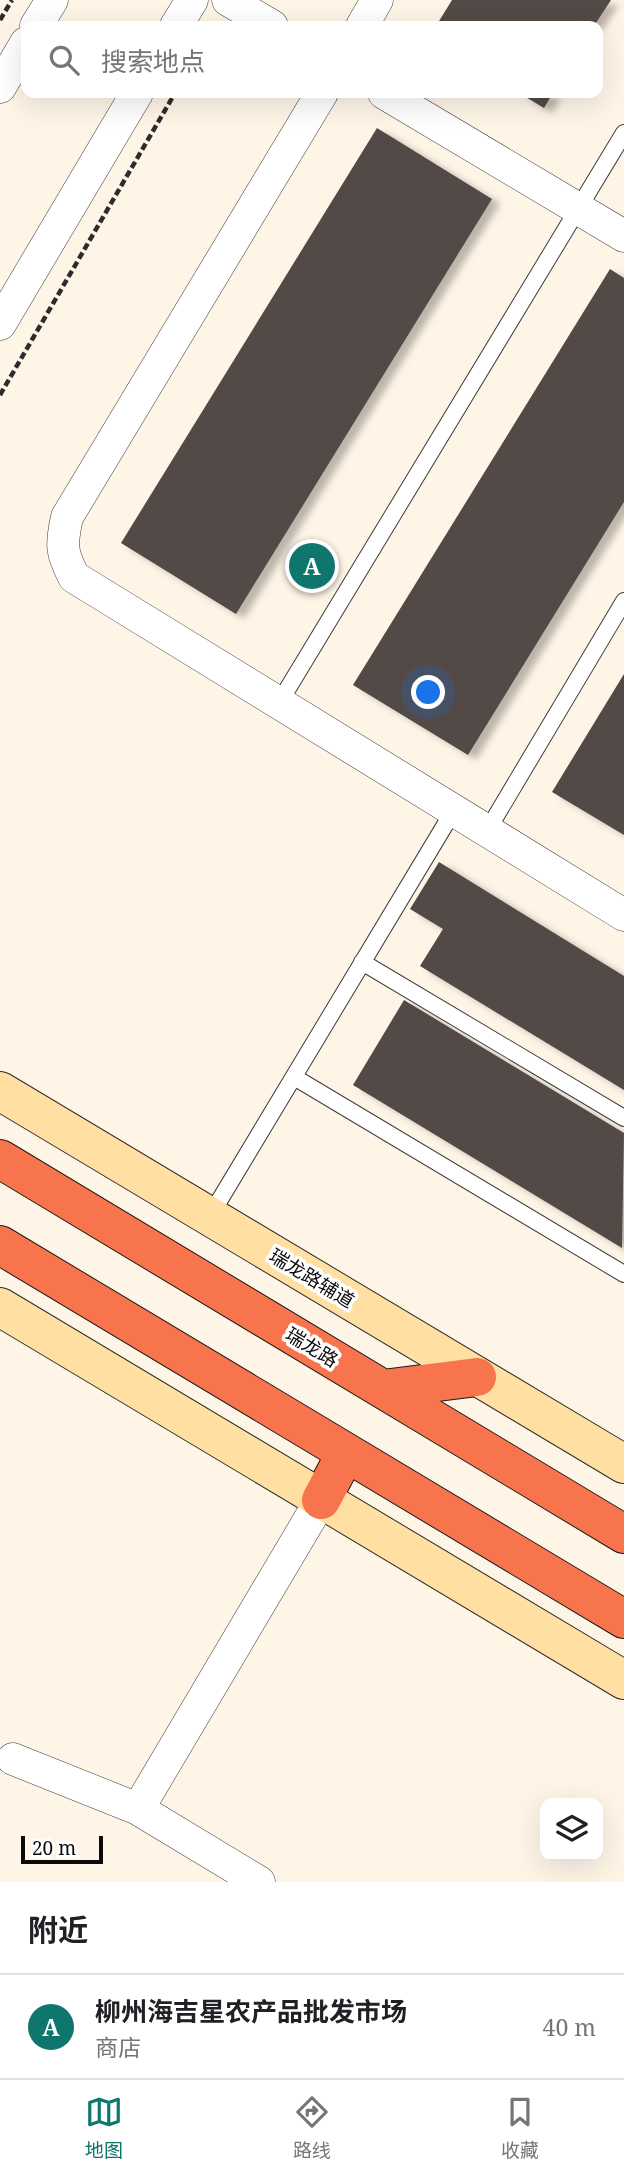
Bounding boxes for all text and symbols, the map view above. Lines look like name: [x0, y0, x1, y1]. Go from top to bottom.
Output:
search box: [21, 21, 603, 98]
icon: search: [45, 41, 83, 79]
text: 搜索地点: [101, 43, 205, 79]
pin: A: [289, 540, 335, 592]
your location: [411, 675, 445, 709]
street label: 瑞龙路辅道: [265, 1242, 359, 1314]
street label: 瑞龙路: [281, 1321, 343, 1373]
map controls: [540, 1798, 603, 1861]
button: layers: [540, 1798, 603, 1861]
scale bar: [21, 1833, 103, 1865]
text: 20 m: [32, 1835, 76, 1861]
text: 附近: [28, 1909, 88, 1950]
text: 柳州海吉星农产品批发市场: [95, 1993, 407, 2029]
text: A: [42, 2011, 60, 2043]
text: 40 m: [543, 2011, 596, 2043]
text: 商店: [95, 2031, 141, 2063]
tab: 地图: [85, 2093, 123, 2163]
tab: 路线: [293, 2093, 331, 2163]
tab: 收藏: [501, 2093, 539, 2163]

